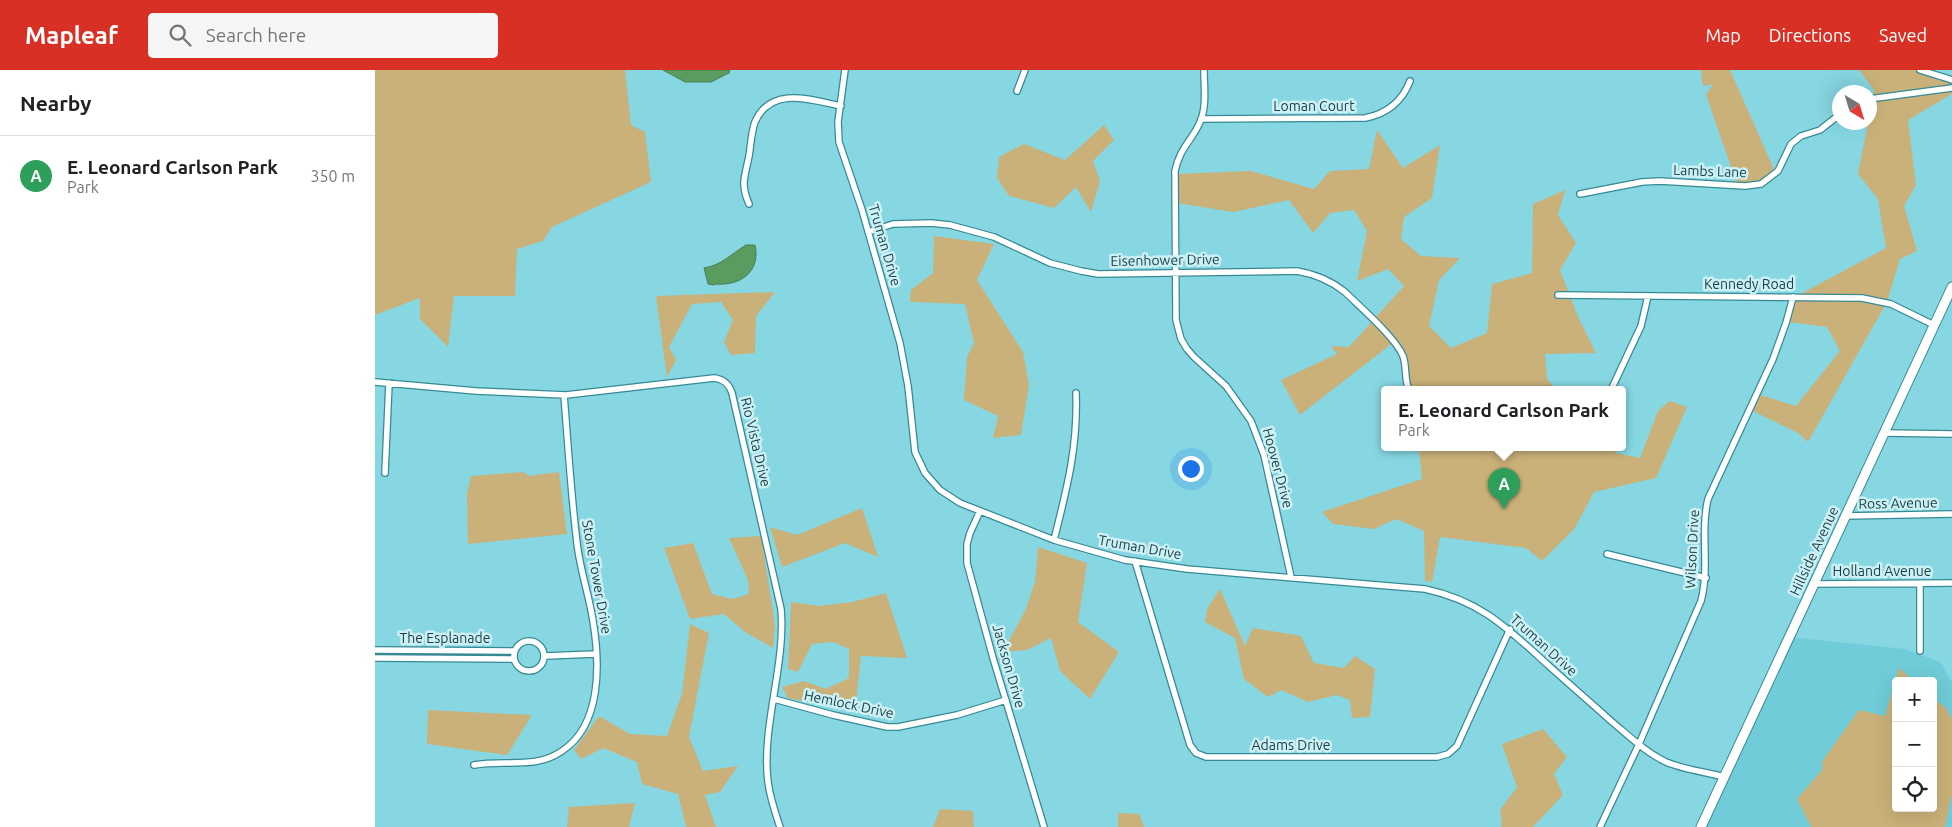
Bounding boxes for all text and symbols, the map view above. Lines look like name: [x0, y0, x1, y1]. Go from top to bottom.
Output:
search box: [148, 13, 498, 58]
icon: search: [166, 21, 194, 49]
text: Mapleaf: [25, 22, 118, 49]
text: Search here: [206, 24, 306, 46]
text: Map: [1705, 25, 1741, 45]
text: Directions: [1769, 25, 1851, 45]
text: Saved: [1879, 25, 1927, 45]
north arrow: [1832, 85, 1877, 130]
text: Nearby: [20, 91, 91, 115]
street label: Loman Court: [1273, 98, 1355, 114]
text: E. Leonard Carlson Park: [67, 156, 278, 178]
street label: Lambs Lane: [1673, 162, 1747, 180]
text: A: [30, 167, 42, 185]
text: 350 m: [310, 167, 355, 185]
text: Park: [67, 178, 99, 196]
street label: Truman Drive: [866, 202, 904, 288]
street label: Eisenhower Drive: [1110, 251, 1220, 269]
street label: Kennedy Road: [1704, 276, 1794, 292]
popup: [1381, 386, 1626, 451]
street label: Rio Vista Drive: [738, 396, 774, 488]
text: E. Leonard Carlson Park: [1398, 399, 1609, 421]
text: Park: [1398, 421, 1430, 439]
street label: Hoover Drive: [1260, 426, 1296, 510]
your location: [1178, 456, 1204, 482]
pin: A: [1488, 468, 1520, 509]
street label: Ross Avenue: [1858, 494, 1938, 512]
street label: Hillside Avenue: [1786, 504, 1842, 598]
street label: Wilson Drive: [1682, 509, 1702, 589]
street label: Stone Tower Drive: [579, 519, 615, 635]
street label: Truman Drive: [1097, 532, 1183, 562]
street label: Holland Avenue: [1832, 563, 1932, 579]
street label: Truman Drive: [1507, 611, 1581, 679]
street label: Jackson Drive: [989, 622, 1029, 710]
street label: The Esplanade: [400, 630, 490, 646]
map controls: [1892, 677, 1937, 812]
button: +: [1892, 677, 1937, 722]
street label: Hemlock Drive: [803, 687, 895, 721]
button: −: [1892, 722, 1937, 767]
street label: Adams Drive: [1252, 737, 1330, 753]
button: locate: [1892, 767, 1937, 812]

